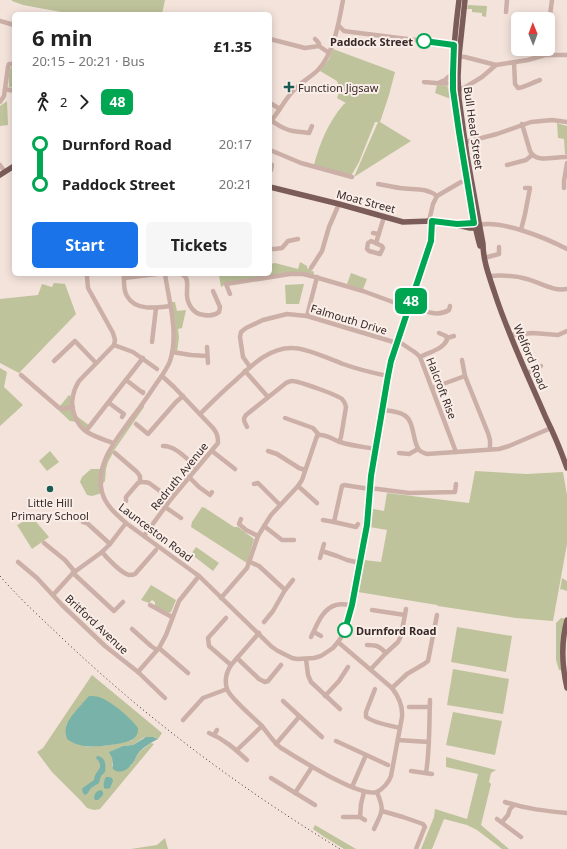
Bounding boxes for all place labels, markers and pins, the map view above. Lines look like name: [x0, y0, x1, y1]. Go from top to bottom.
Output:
marker: Paddock Street: [416, 33, 432, 49]
place label: Paddock Street: [330, 34, 413, 49]
place label: Function Jigsaw: [298, 80, 379, 95]
marker: Function Jigsaw: [283, 81, 295, 93]
marker: Little Hill Primary School: [45, 484, 55, 494]
place label: Little Hill Primary School: [11, 495, 89, 523]
marker: Durnford Road: [337, 622, 353, 638]
place label: Durnford Road: [356, 623, 437, 638]

